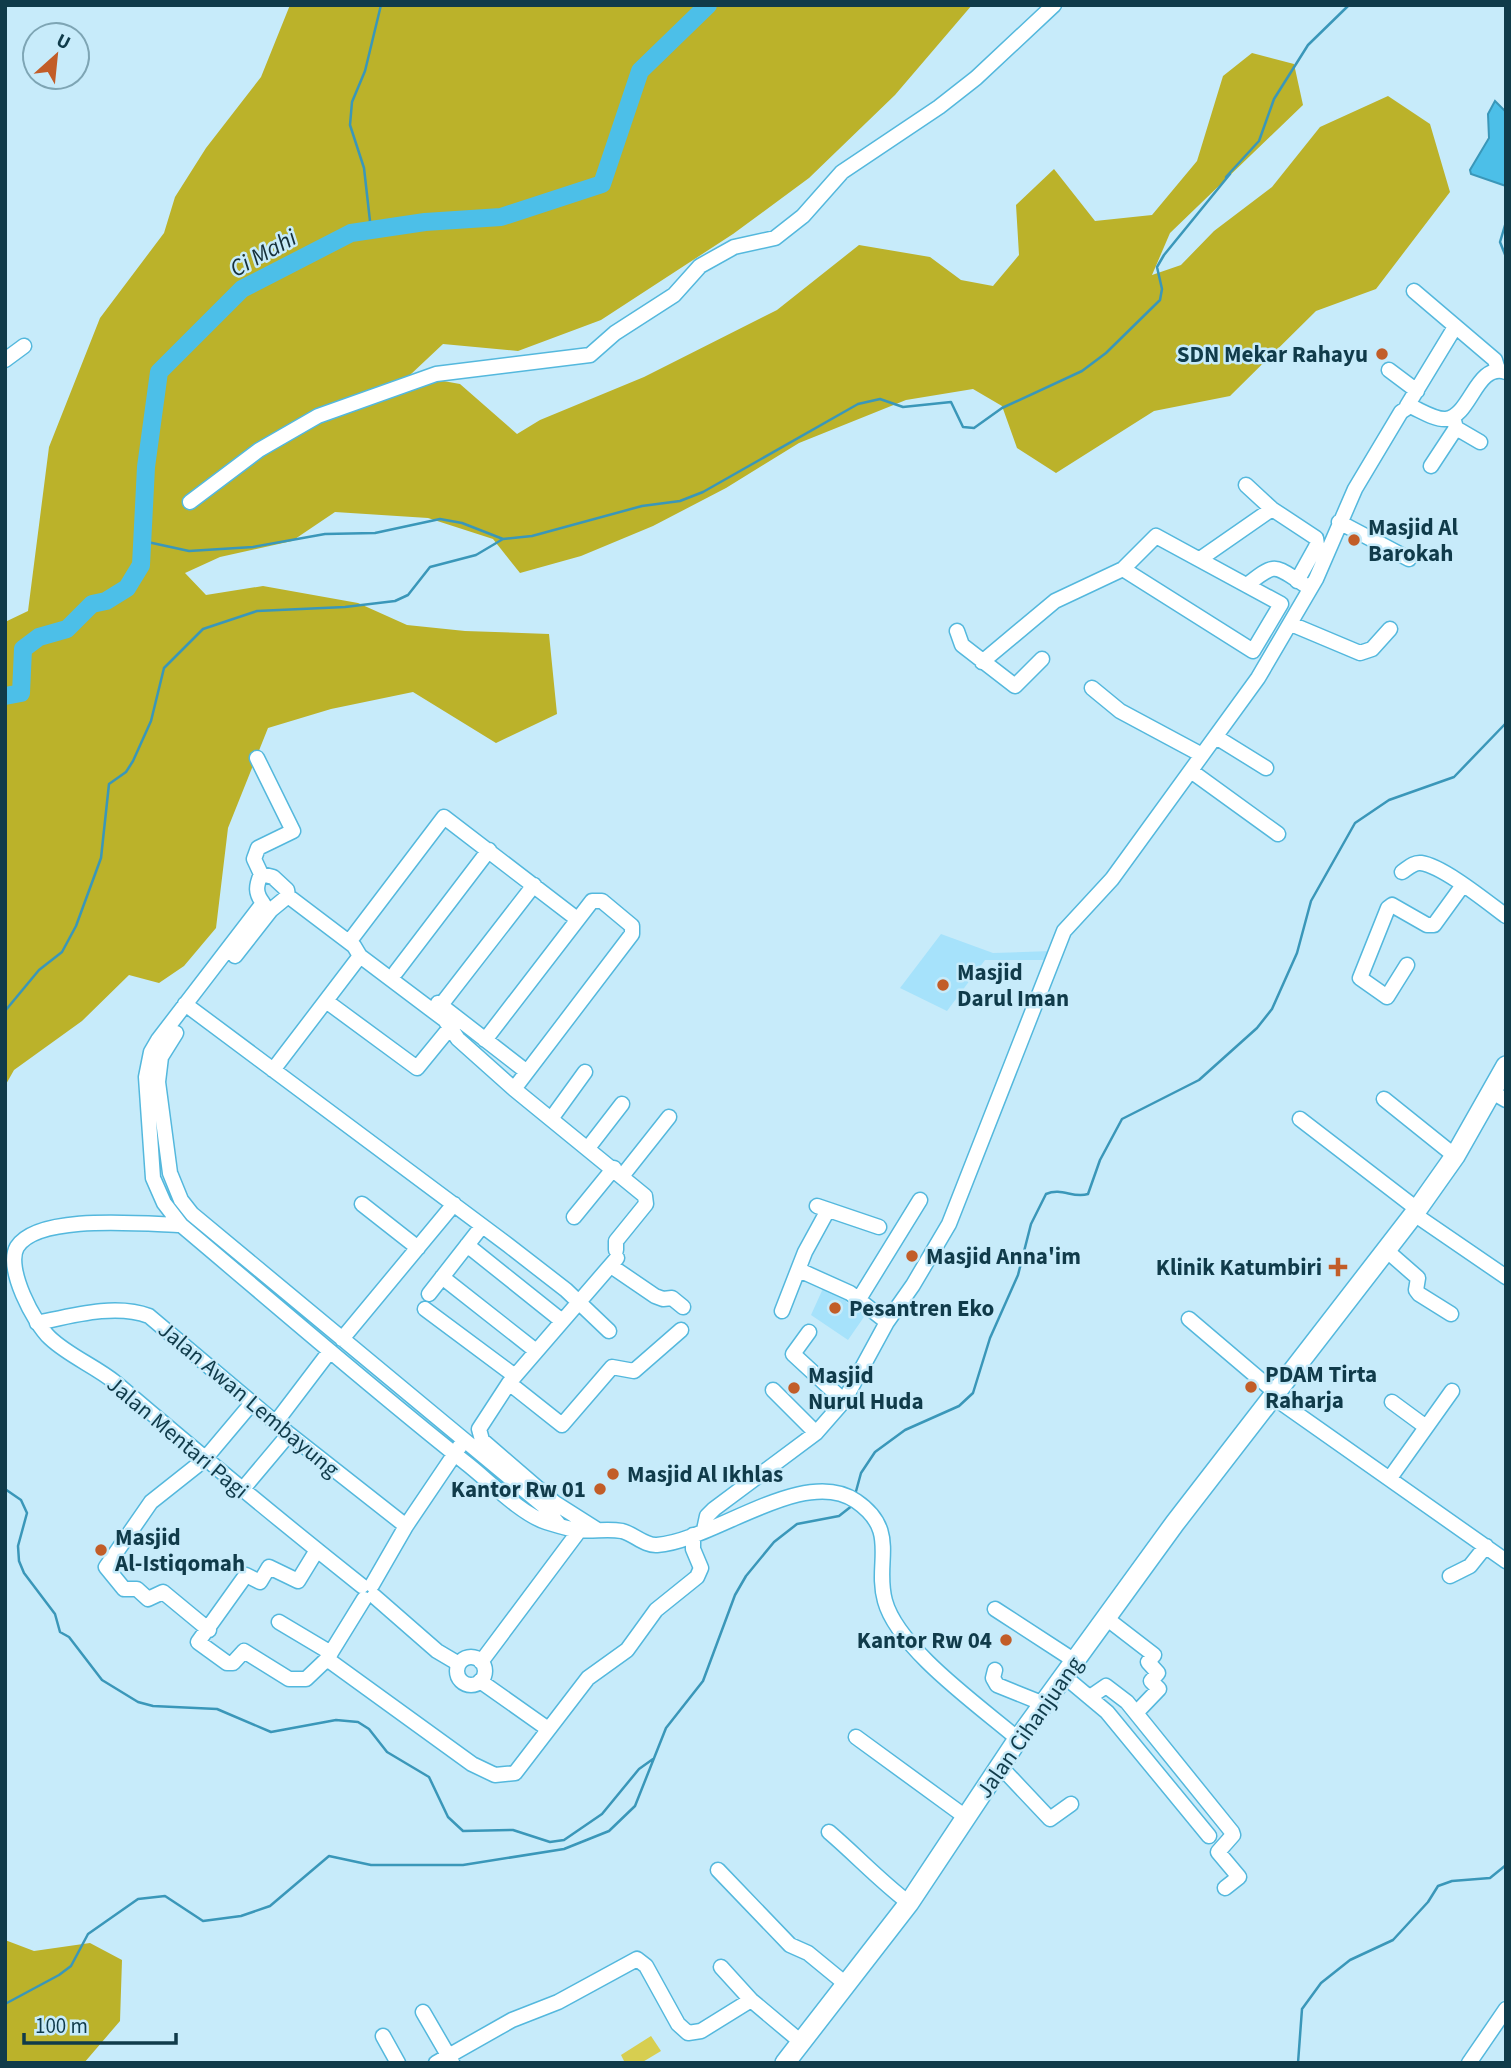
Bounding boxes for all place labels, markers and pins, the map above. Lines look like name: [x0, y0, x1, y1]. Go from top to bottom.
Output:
place label: SDN Mekar Rahayu: [1177, 338, 1368, 371]
marker: SDN Mekar Rahayu: [1374, 346, 1390, 362]
place label: Masjid Al Barokah: [1368, 511, 1459, 570]
marker: Masjid Al Barokah: [1346, 532, 1362, 548]
place label: Masjid Darul Iman: [957, 956, 1069, 1015]
marker: Masjid Darul Iman: [935, 977, 951, 993]
place label: Masjid Anna'im: [926, 1240, 1081, 1273]
marker: Masjid Anna'im: [904, 1248, 920, 1264]
place label: Klinik Katumbiri: [1156, 1251, 1322, 1284]
marker: Klinik Katumbiri: [1328, 1257, 1348, 1277]
place label: Pesantren Eko: [849, 1292, 994, 1325]
marker: Pesantren Eko: [827, 1300, 843, 1316]
place label: PDAM Tirta Raharja: [1265, 1358, 1377, 1417]
place label: Masjid Nurul Huda: [808, 1359, 924, 1418]
marker: PDAM Tirta Raharja: [1243, 1379, 1259, 1395]
marker: Masjid Nurul Huda: [786, 1380, 802, 1396]
place label: Masjid Al Ikhlas: [627, 1458, 783, 1491]
marker: Masjid Al Ikhlas: [605, 1466, 621, 1482]
place label: Kantor Rw 01: [451, 1473, 586, 1506]
marker: Kantor Rw 01: [592, 1481, 608, 1497]
place label: Masjid Al-Istiqomah: [114, 1521, 245, 1580]
marker: Masjid Al-Istiqomah: [93, 1542, 109, 1558]
place label: Kantor Rw 04: [857, 1624, 992, 1657]
marker: Kantor Rw 04: [998, 1632, 1014, 1648]

